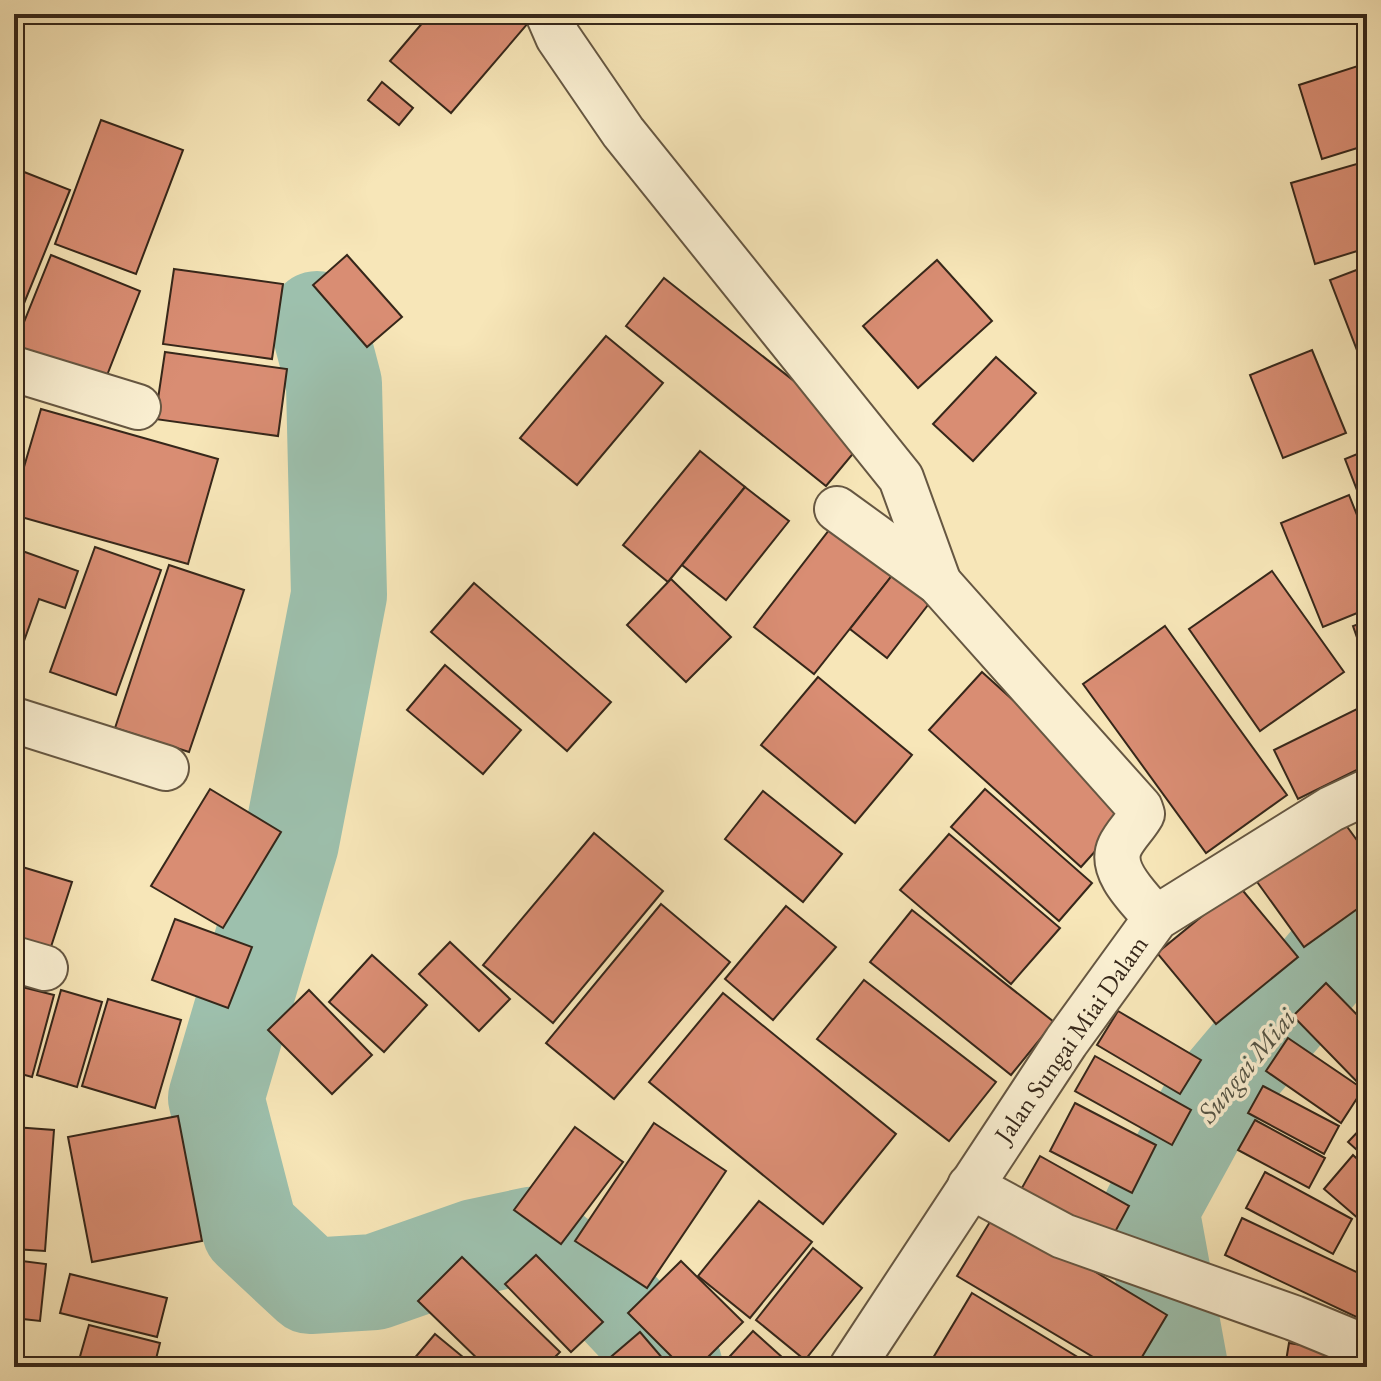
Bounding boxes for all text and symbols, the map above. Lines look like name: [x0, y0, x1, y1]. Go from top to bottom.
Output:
street label: Jalan Sungai Miai Dalam: [985, 928, 1156, 1151]
water label: Sungai Miai: [1188, 999, 1304, 1130]

